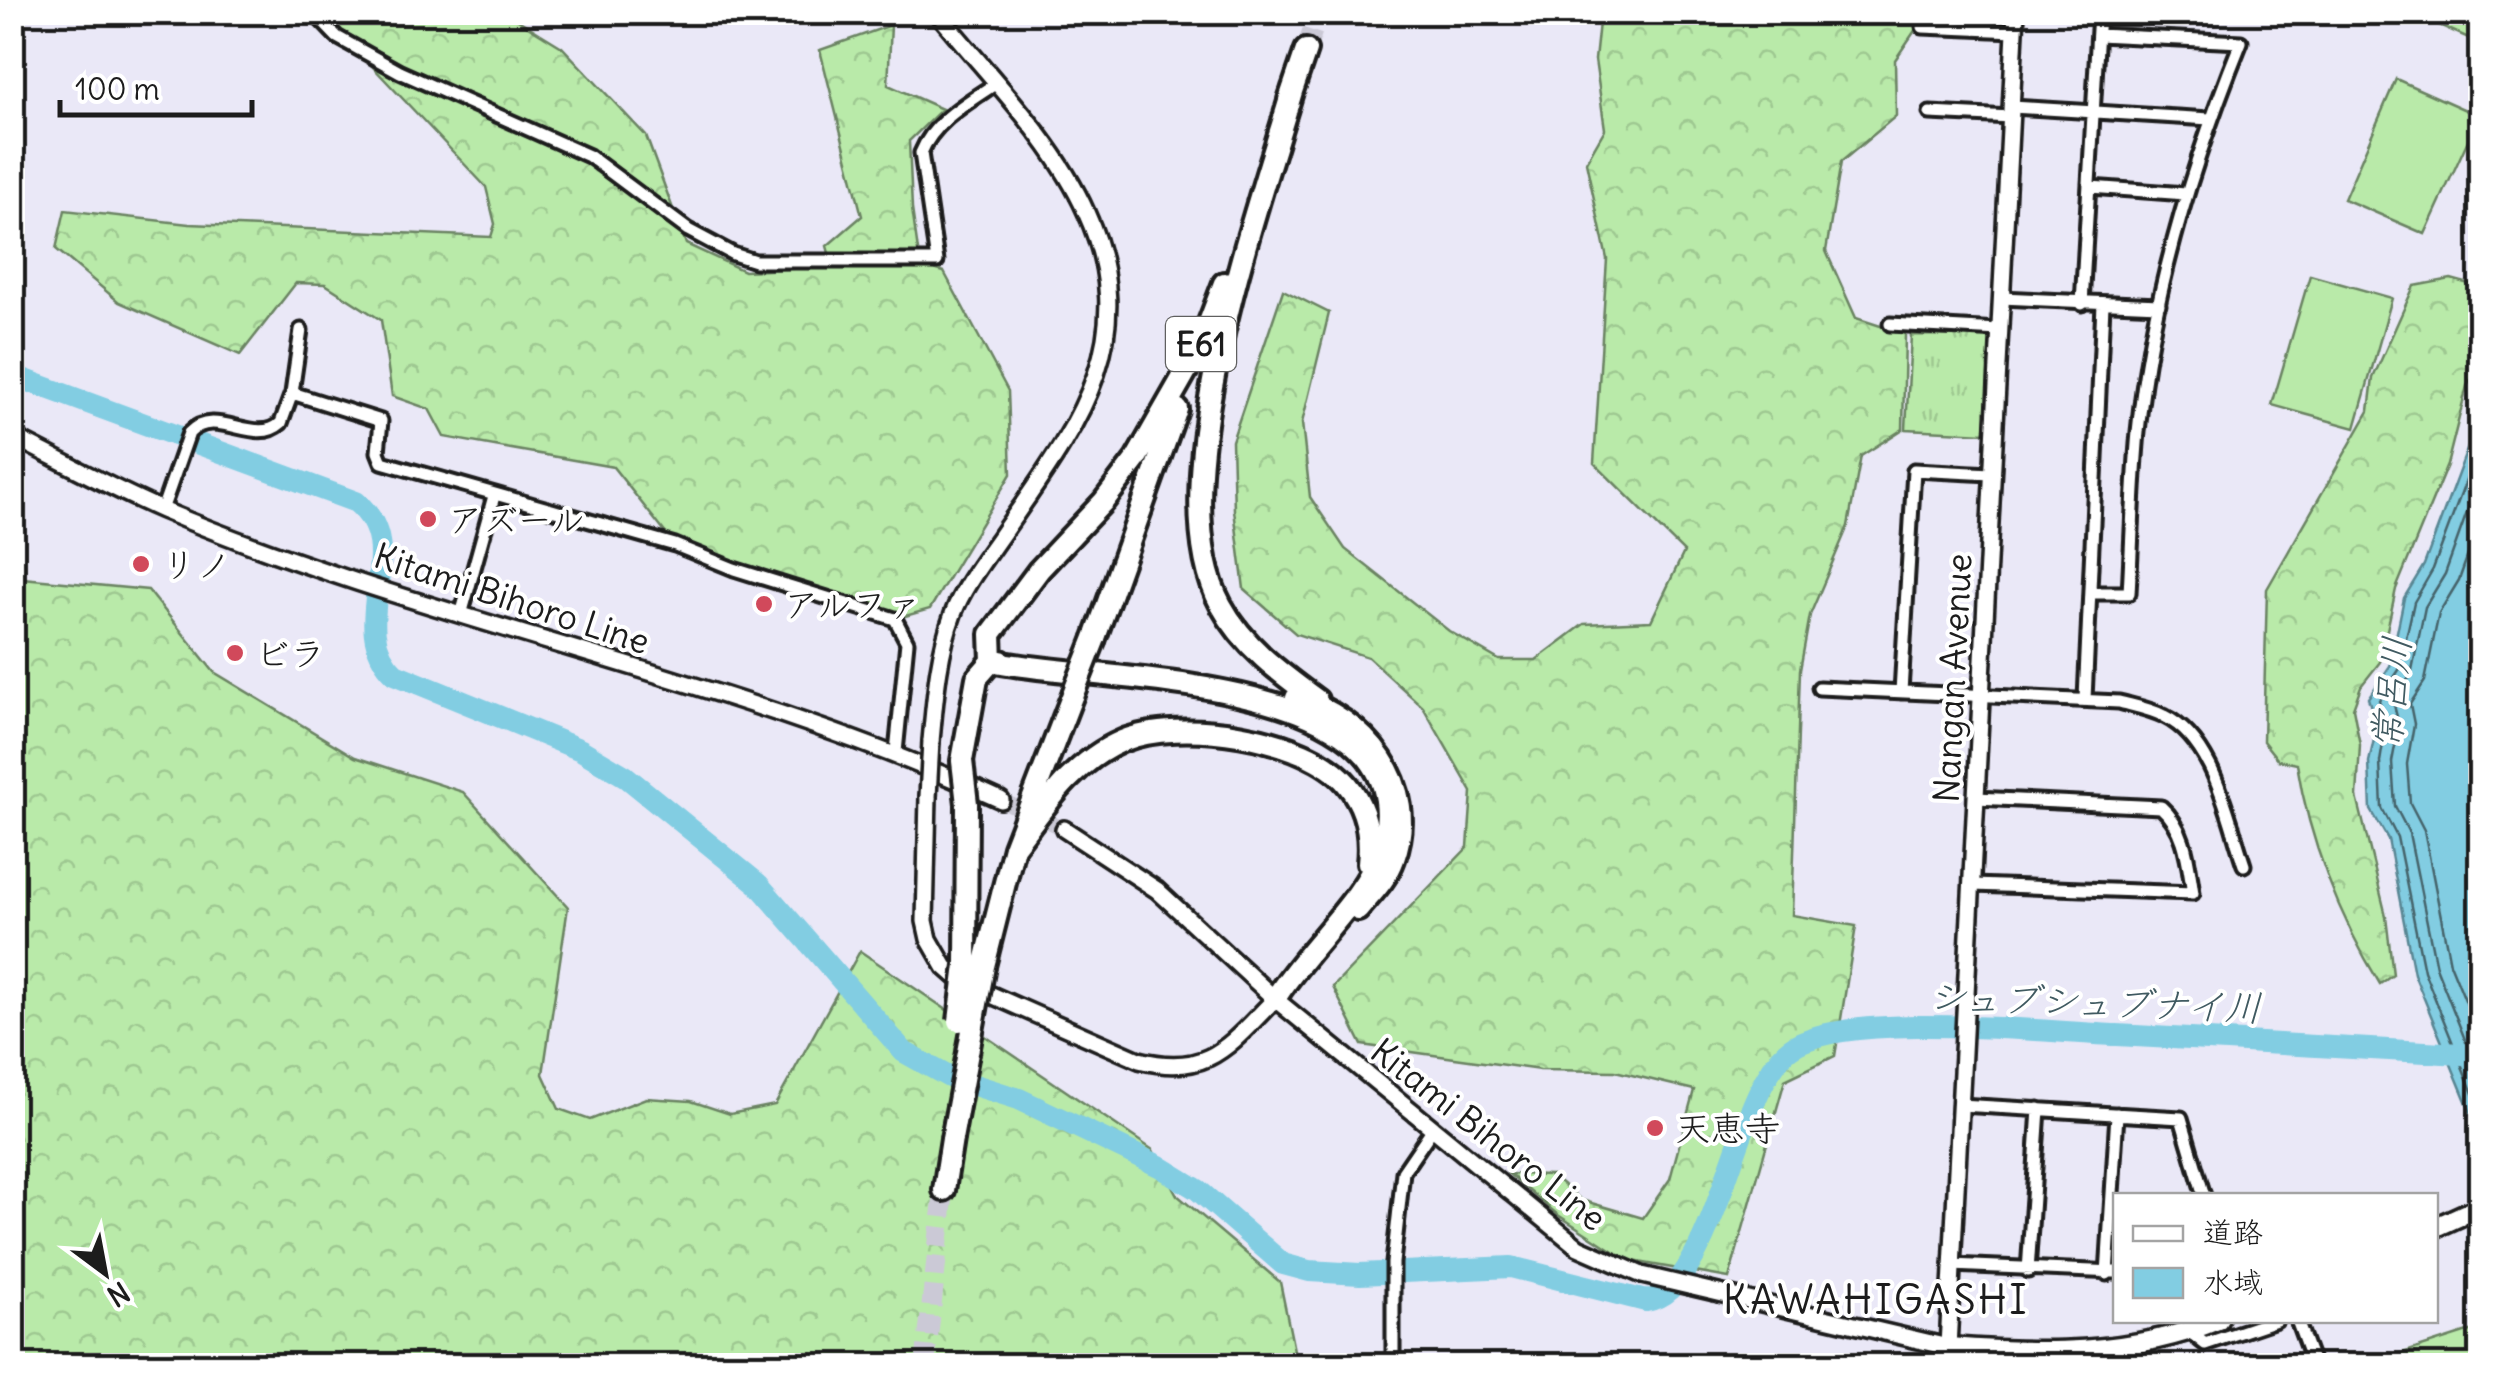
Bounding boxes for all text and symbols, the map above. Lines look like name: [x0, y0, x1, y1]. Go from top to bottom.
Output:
scale bar: [60, 55, 252, 117]
text: 100 m: [75, 70, 160, 108]
road number: E61: [1166, 317, 1236, 371]
place label: アズール: [448, 497, 585, 541]
marker: アズール: [417, 508, 439, 530]
street label: Kitami Bihoro Line: [369, 533, 655, 663]
place label: リノ: [161, 542, 231, 586]
street label: Nangan Avenue: [1923, 552, 1981, 804]
marker: リノ: [130, 553, 152, 575]
place label: アルファ: [784, 582, 922, 626]
marker: アルファ: [753, 593, 775, 615]
place label: ビラ: [255, 631, 325, 675]
water label: 常呂川: [2362, 634, 2420, 752]
marker: ビラ: [224, 642, 246, 664]
water label: シュブシュブナイ川: [1927, 973, 2263, 1031]
street label: Kitami Bihoro Line: [1362, 1028, 1616, 1240]
place label: 天恵寺: [1675, 1106, 1780, 1150]
marker: 天恵寺: [1644, 1117, 1666, 1139]
legend: [2113, 1193, 2438, 1323]
text: 道路: [2203, 1213, 2263, 1251]
north arrow: [55, 1223, 155, 1323]
text: 水域: [2203, 1263, 2263, 1301]
text: N: [101, 1274, 136, 1315]
district label: KAWAHIGASHI: [1723, 1275, 2029, 1325]

